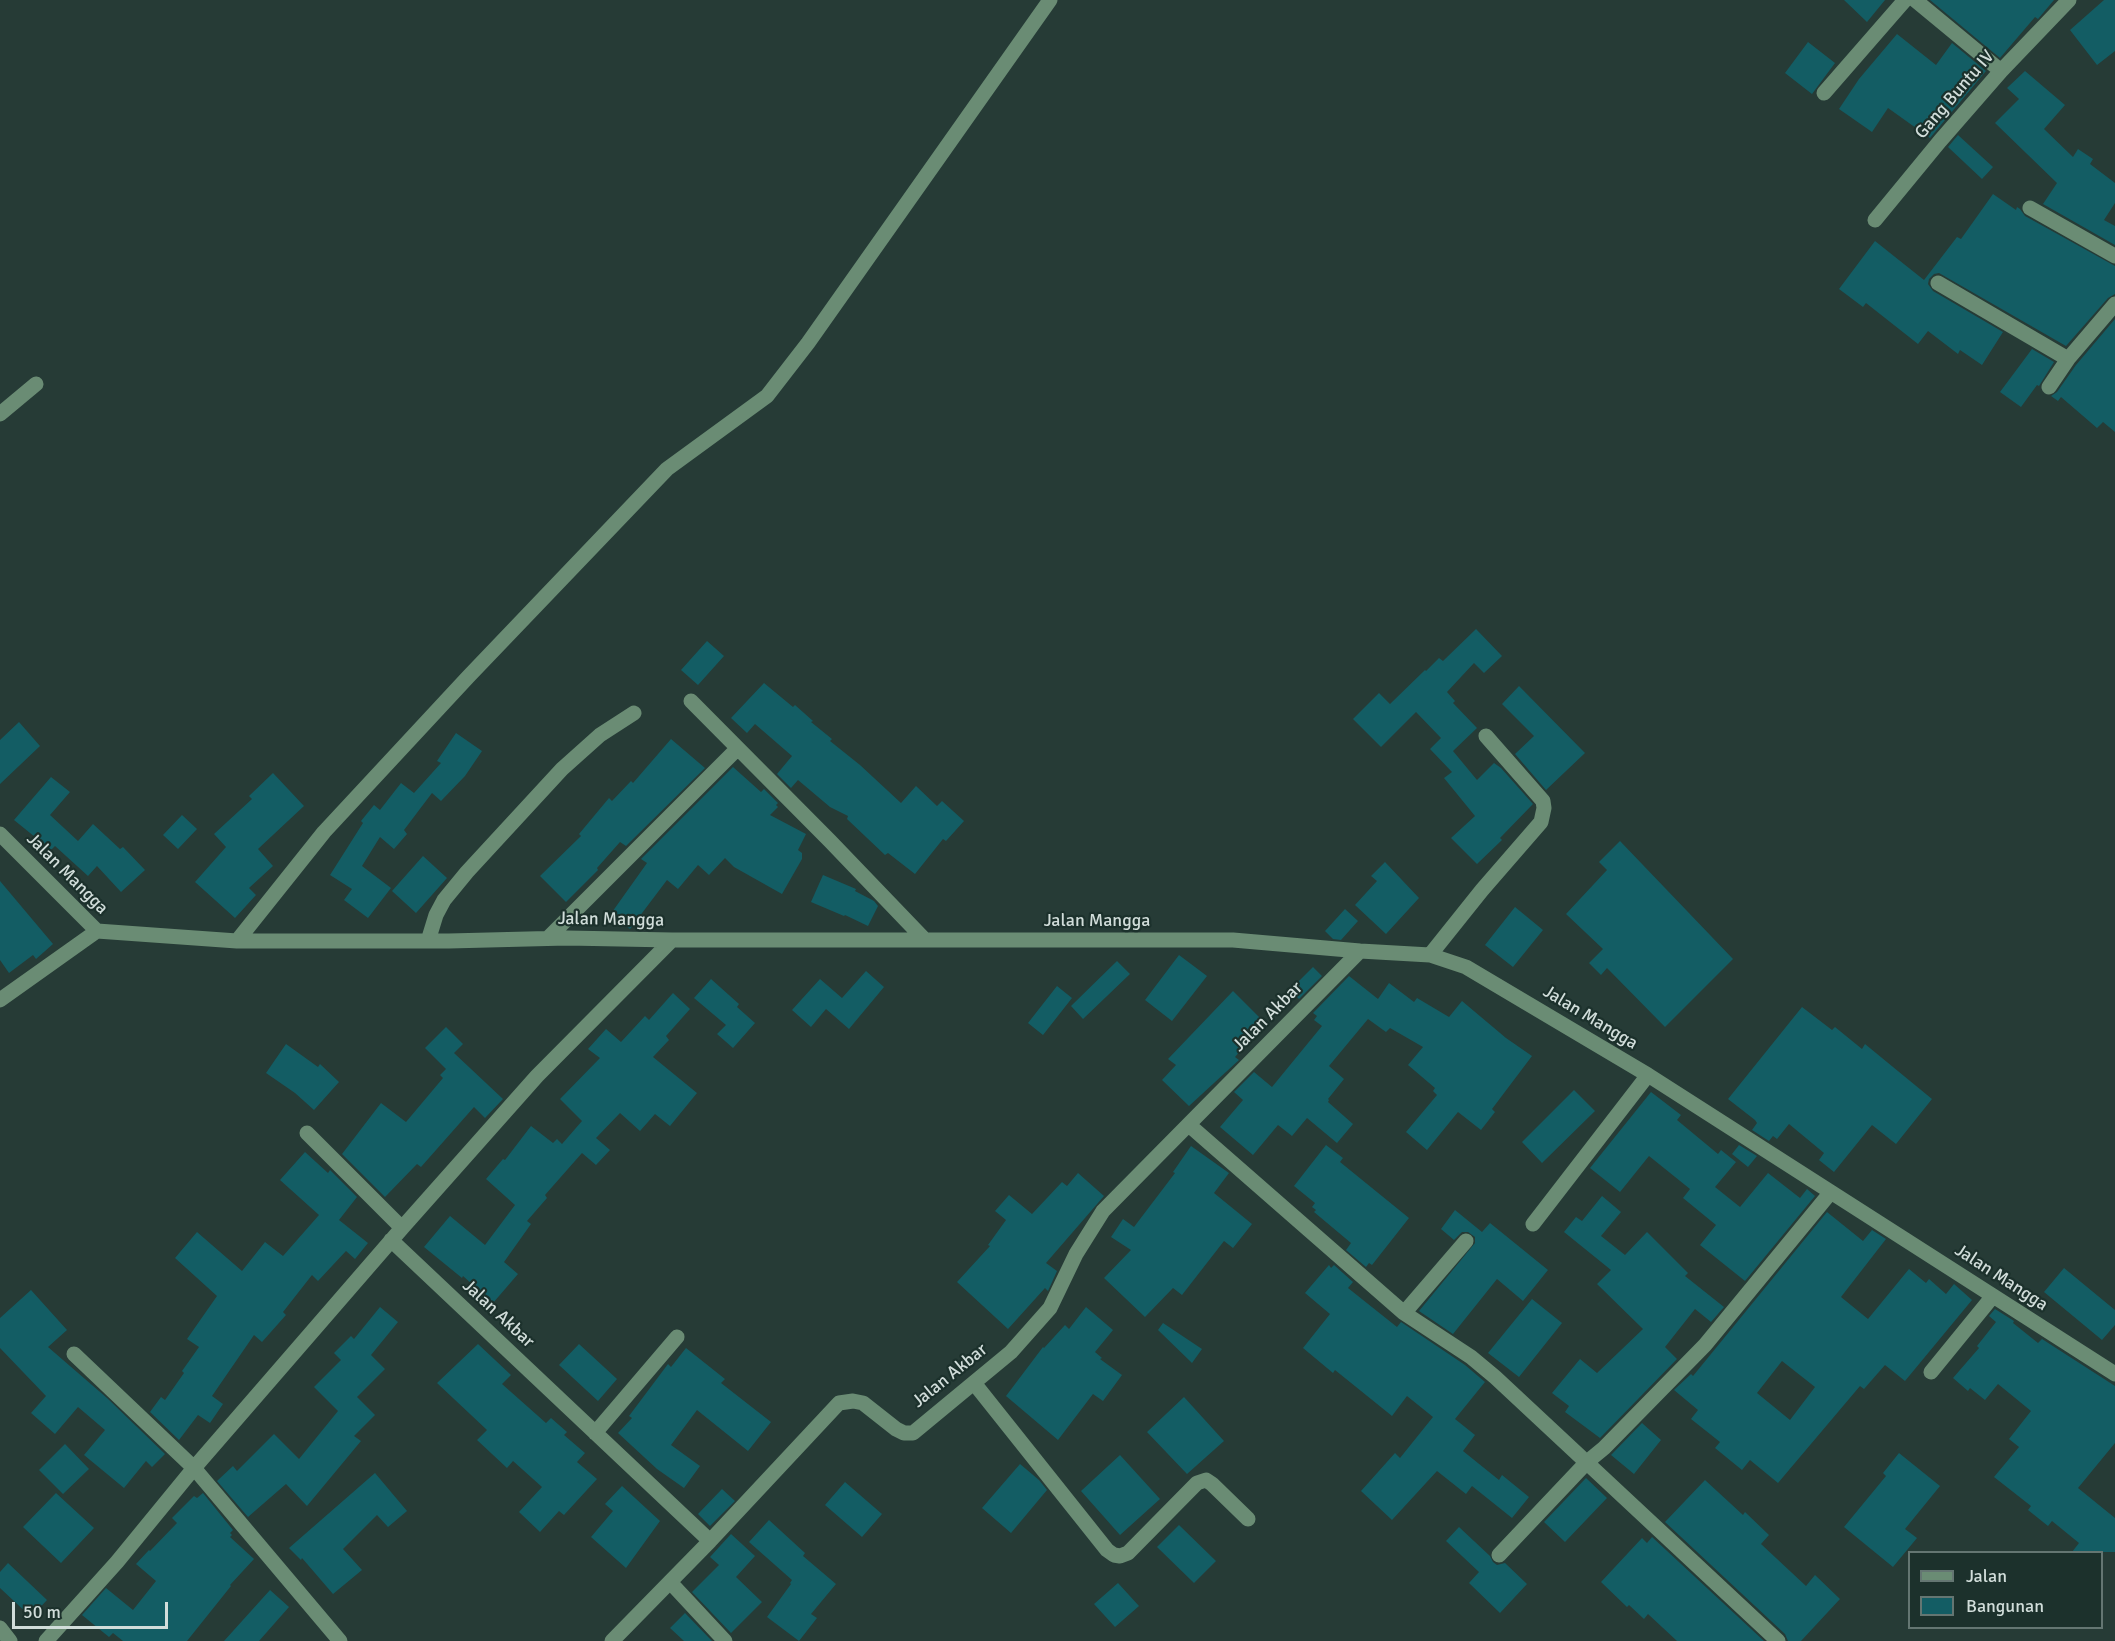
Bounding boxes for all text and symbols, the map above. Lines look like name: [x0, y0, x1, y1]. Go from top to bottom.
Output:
street label: Gang Buntu IV: [1911, 46, 1999, 144]
street label: Jalan Mangga: [22, 829, 112, 919]
street label: Jalan Mangga: [558, 908, 664, 932]
street label: Jalan Mangga: [1044, 910, 1150, 932]
street label: Jalan Akbar: [1228, 977, 1308, 1057]
street label: Jalan Mangga: [1539, 981, 1641, 1055]
street label: Jalan Mangga: [1950, 1240, 2052, 1316]
street label: Jalan Akbar: [458, 1275, 538, 1353]
street label: Jalan Akbar: [908, 1339, 992, 1413]
legend: [1908, 1551, 2103, 1629]
text: Jalan: [1966, 1565, 2007, 1587]
scale bar: [15, 1590, 171, 1628]
text: Bangunan: [1966, 1595, 2044, 1617]
text: 50 m: [23, 1601, 61, 1623]

